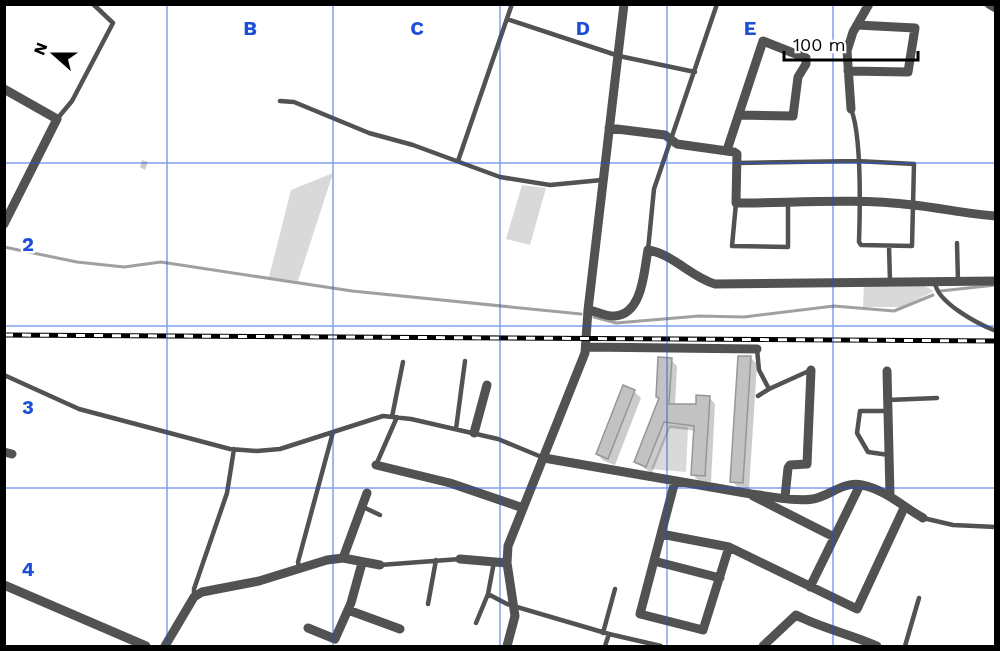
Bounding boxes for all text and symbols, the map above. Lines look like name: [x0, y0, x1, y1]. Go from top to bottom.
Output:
text: B: [243, 16, 257, 40]
text: C: [410, 16, 424, 40]
text: D: [576, 16, 590, 40]
text: E: [744, 16, 756, 40]
north arrow: [24, 24, 84, 84]
scale bar: [784, 24, 918, 62]
text: 100 m: [793, 34, 846, 55]
text: N: [29, 40, 51, 58]
text: 2: [22, 232, 34, 256]
text: 3: [22, 395, 34, 419]
text: 4: [22, 557, 35, 581]

